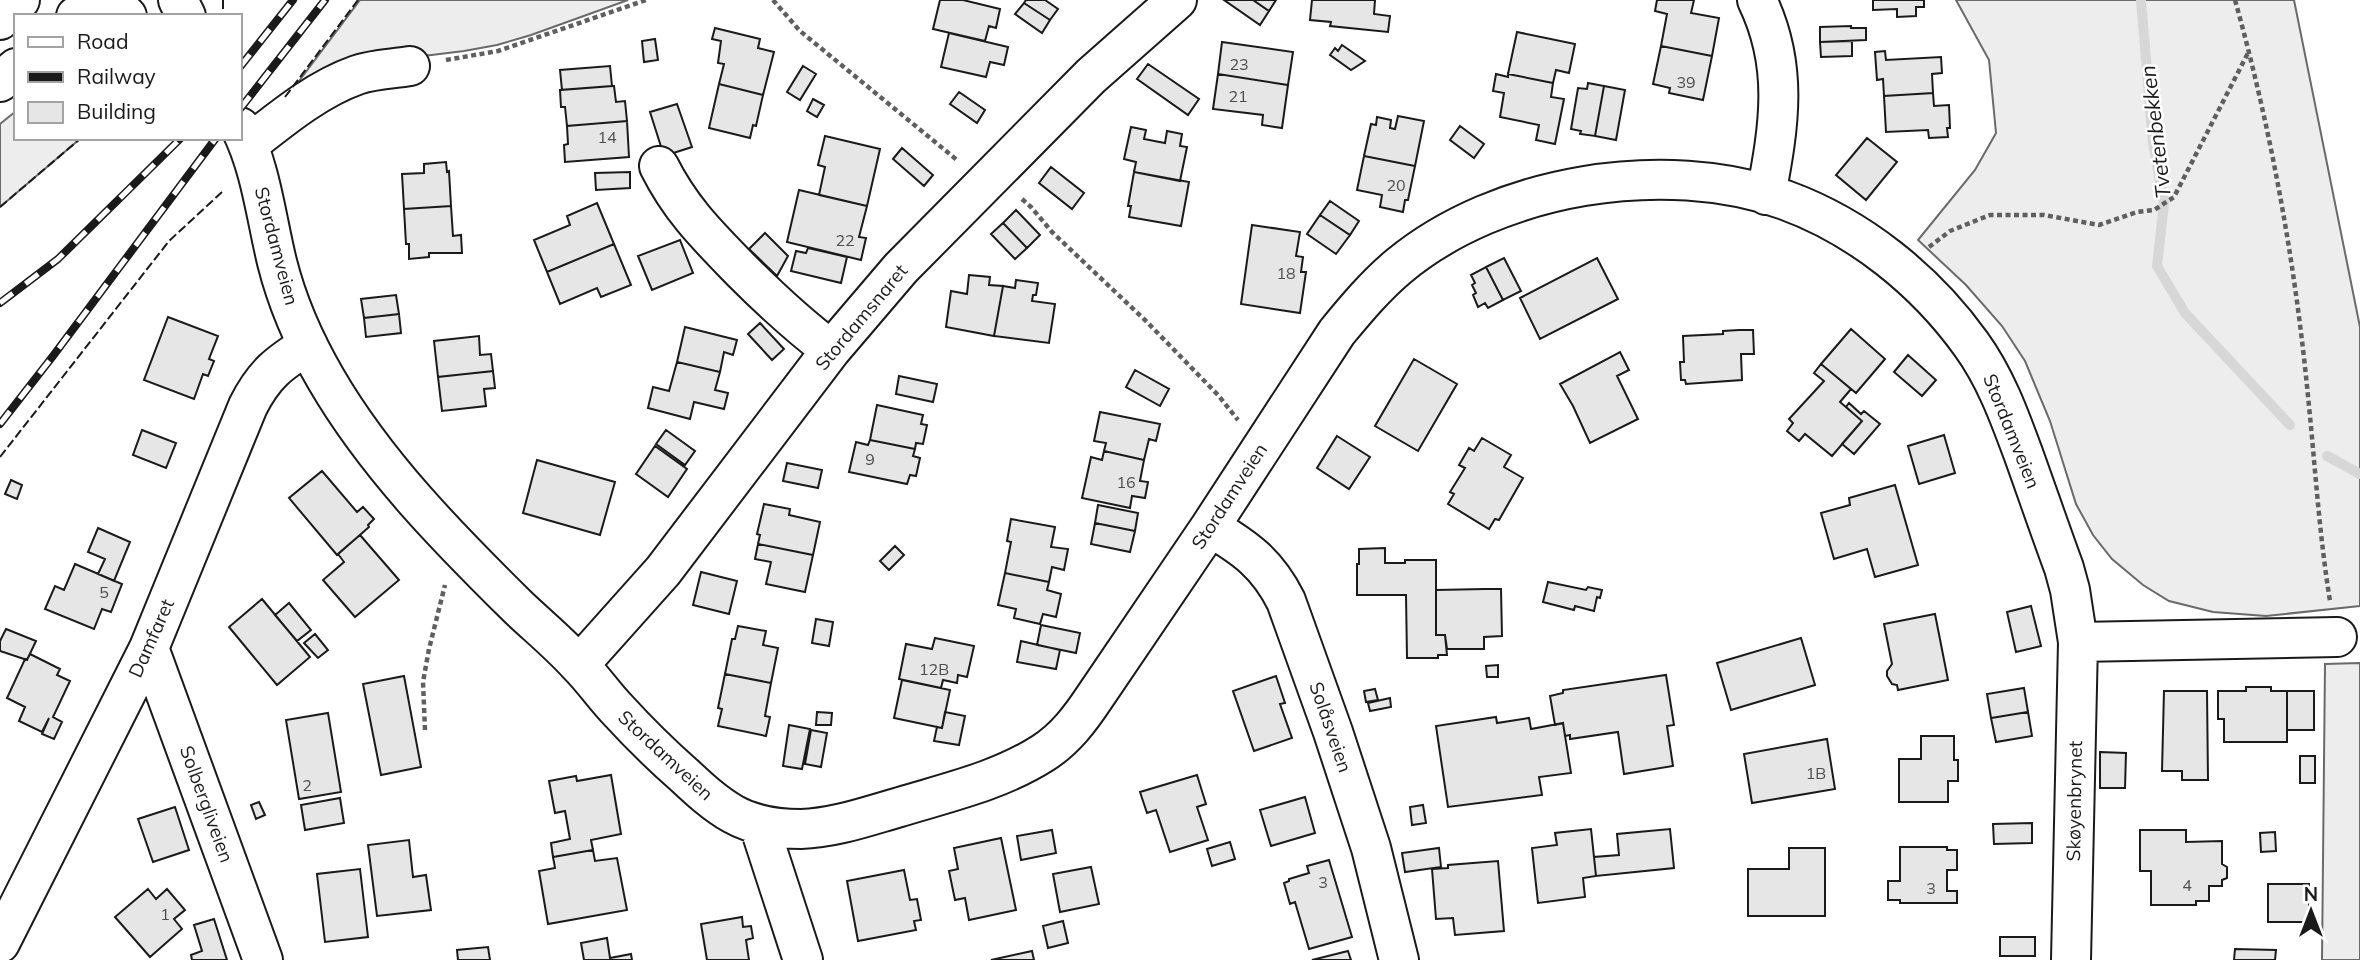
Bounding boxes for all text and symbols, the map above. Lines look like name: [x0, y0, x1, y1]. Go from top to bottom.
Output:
legend: [14, 14, 242, 140]
text: Road: [77, 28, 128, 54]
house number: 23: [1229, 54, 1249, 74]
text: Railway: [77, 63, 156, 89]
water label: Tvetenbekken: [2134, 64, 2176, 200]
house number: 39: [1676, 72, 1696, 92]
house number: 21: [1228, 86, 1248, 106]
text: Building: [77, 98, 156, 124]
house number: 14: [597, 127, 617, 147]
house number: 20: [1386, 175, 1406, 195]
street label: Stordamveien: [250, 184, 304, 308]
house number: 22: [835, 230, 855, 250]
street label: Stordamsnaret: [810, 259, 913, 375]
house number: 18: [1276, 263, 1296, 283]
street label: Stordamveien: [1978, 370, 2046, 492]
street label: Stordamveien: [1186, 438, 1272, 554]
house number: 9: [865, 449, 875, 469]
house number: 16: [1116, 472, 1136, 492]
house number: 5: [99, 582, 109, 602]
street label: Damfaret: [123, 595, 179, 681]
house number: 12B: [919, 659, 949, 679]
street label: Solåsveien: [1304, 679, 1358, 775]
street label: Stordamveien: [613, 705, 719, 805]
street label: Skøyenbrynet: [2061, 740, 2087, 861]
street label: Solbergliveien: [175, 742, 239, 866]
house number: 1B: [1806, 763, 1826, 783]
house number: 2: [302, 775, 312, 795]
house number: 3: [1318, 872, 1328, 892]
house number: 4: [2182, 875, 2192, 895]
north arrow: [2276, 876, 2346, 946]
house number: 3: [1926, 878, 1936, 898]
text: N: [2304, 882, 2318, 906]
house number: 1: [160, 904, 170, 924]

